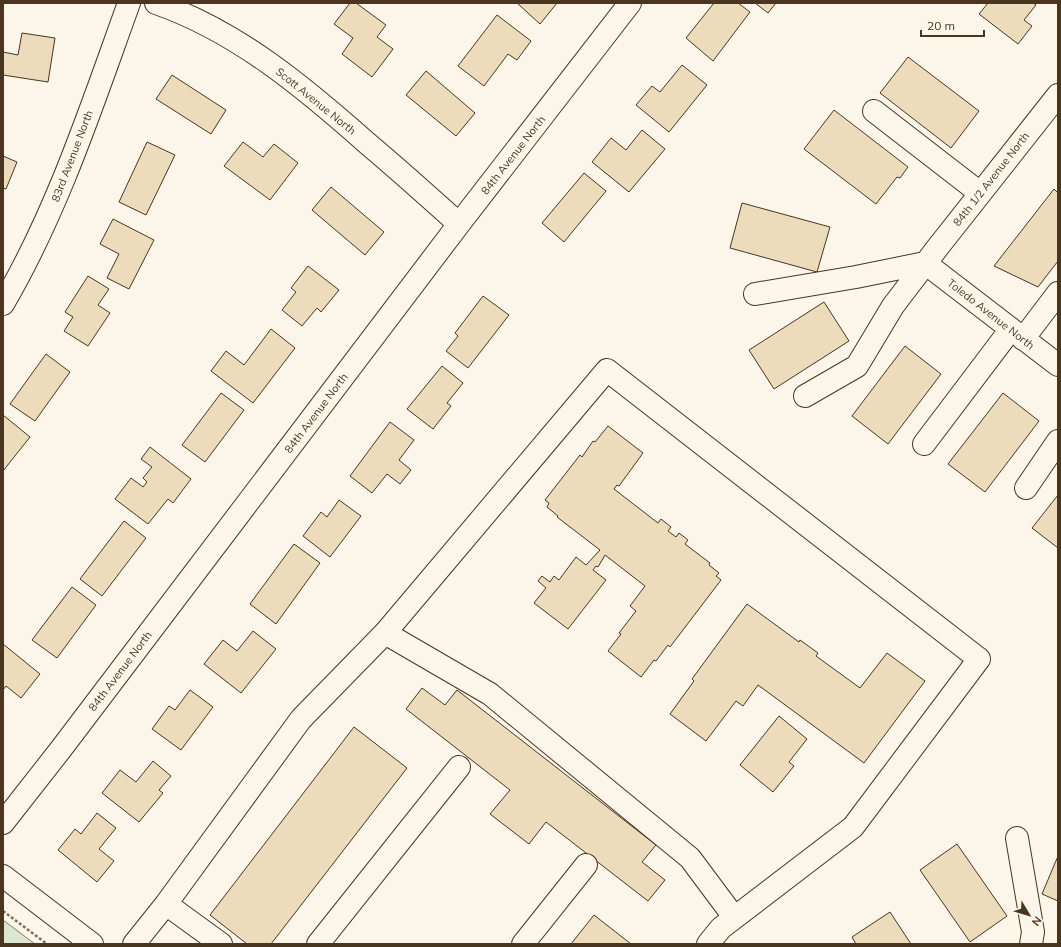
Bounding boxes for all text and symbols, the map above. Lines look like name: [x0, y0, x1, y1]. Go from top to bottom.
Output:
scale bar: [921, 12, 984, 38]
text: 20 m: [927, 18, 955, 33]
street label: Scott Avenue North: [273, 64, 359, 138]
street label: 83rd Avenue North: [48, 108, 96, 204]
street label: 84th Avenue North: [478, 113, 548, 197]
street label: 84th 1/2 Avenue North: [950, 129, 1032, 229]
street label: Toledo Avenue North: [945, 276, 1037, 352]
street label: 84th Avenue North: [281, 370, 351, 456]
street label: 84th Avenue North: [85, 628, 155, 714]
north arrow: [1009, 895, 1049, 935]
text: N: [1029, 914, 1045, 929]

